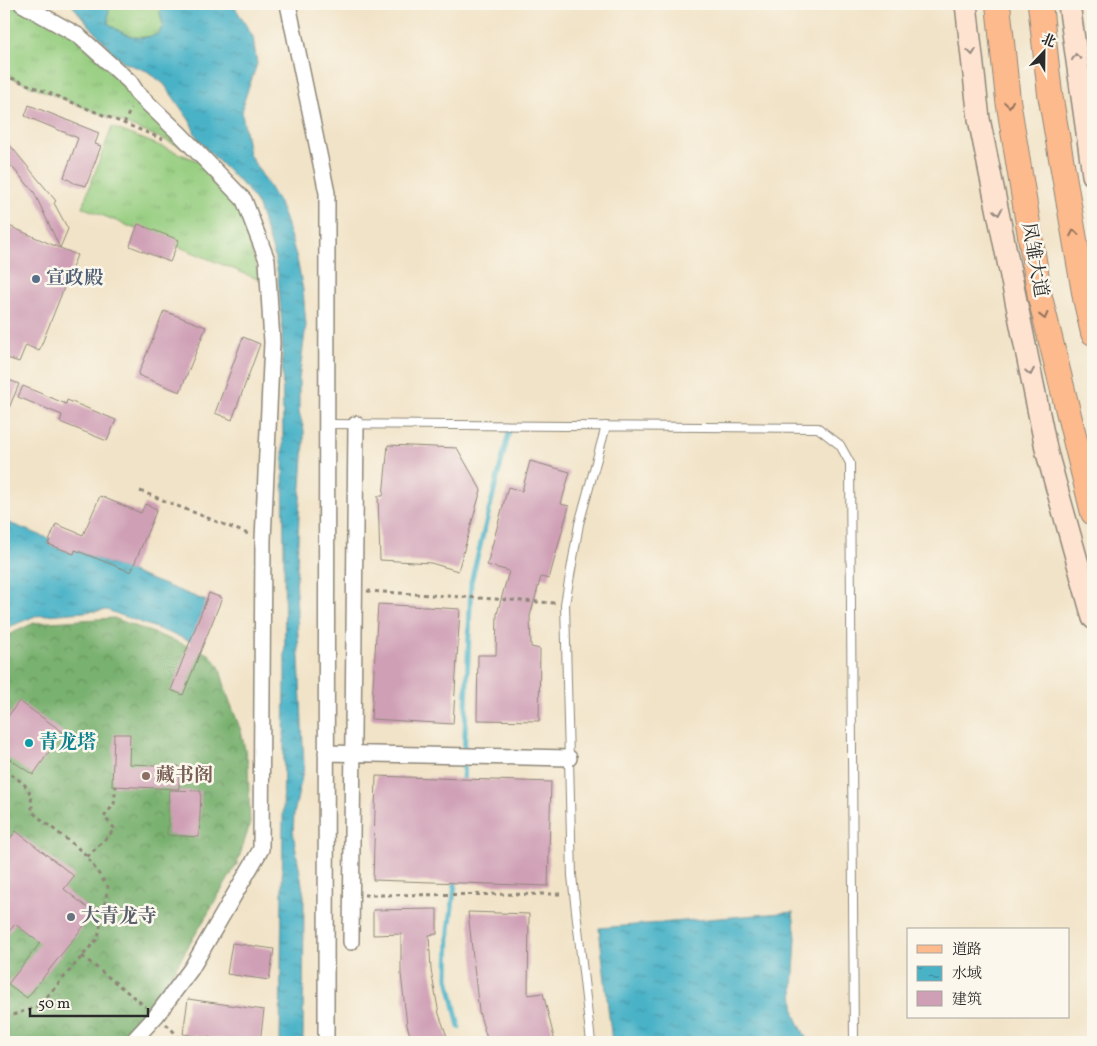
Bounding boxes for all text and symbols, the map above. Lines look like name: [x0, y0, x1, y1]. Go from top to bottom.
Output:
north arrow: [1020, 28, 1070, 78]
text: 北: [1038, 30, 1058, 53]
one-way arrow: [966, 48, 976, 56]
one-way arrow: [1071, 53, 1081, 62]
one-way arrow: [1003, 100, 1013, 109]
one-way arrow: [993, 208, 1003, 217]
street label: 凤雏大道: [1015, 220, 1053, 300]
one-way arrow: [1070, 229, 1080, 238]
place label: 宣政殿: [46, 266, 104, 292]
marker: 宣政殿: [30, 273, 42, 285]
one-way arrow: [1039, 312, 1049, 320]
one-way arrow: [1025, 367, 1035, 376]
place label: 青龙塔: [39, 730, 96, 756]
marker: 青龙塔: [23, 737, 35, 749]
place label: 藏书阁: [156, 763, 213, 789]
marker: 藏书阁: [140, 770, 152, 782]
place label: 大青龙寺: [81, 904, 157, 930]
marker: 大青龙寺: [65, 911, 77, 923]
legend: [907, 928, 1070, 1018]
text: 道路: [952, 940, 982, 961]
text: 水域: [952, 964, 982, 985]
scale bar: [30, 986, 148, 1018]
text: 建筑: [952, 990, 982, 1011]
text: 50 m: [38, 994, 70, 1015]

